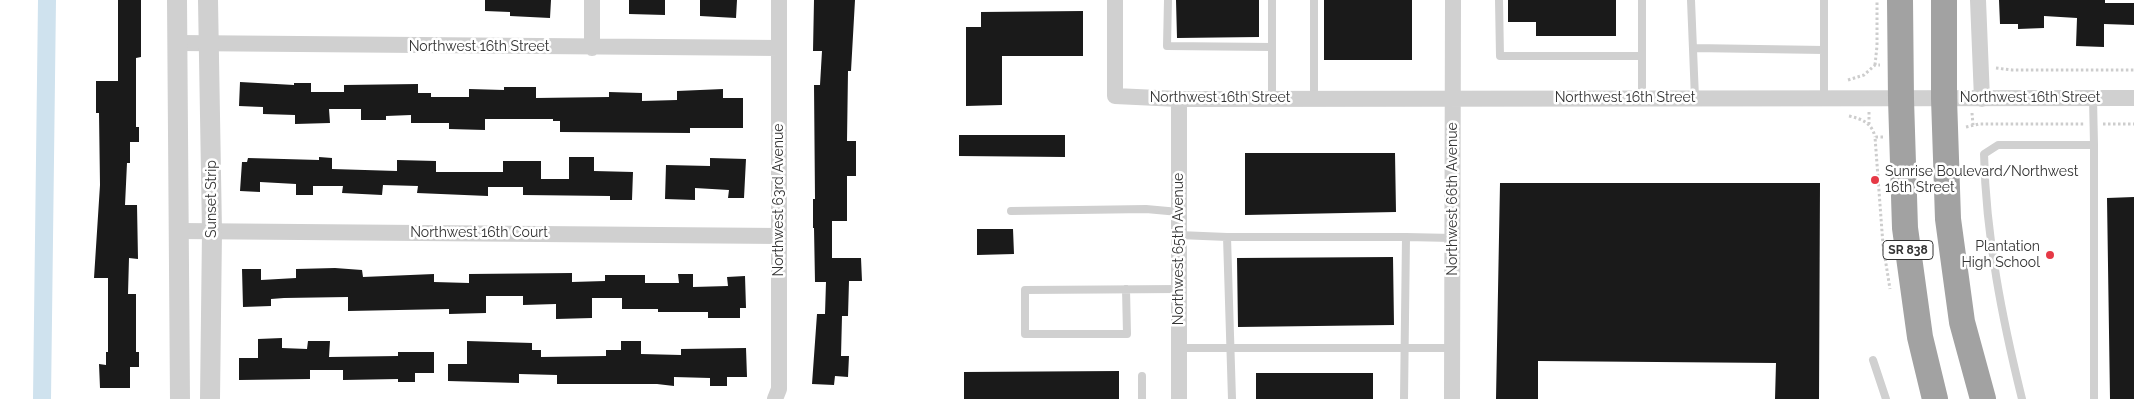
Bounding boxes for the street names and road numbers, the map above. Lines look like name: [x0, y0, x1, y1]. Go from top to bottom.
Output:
street label: Northwest 16th Street: [409, 39, 549, 55]
street label: Northwest 16th Street: [1150, 90, 1290, 106]
street label: Northwest 16th Street: [1555, 90, 1695, 106]
street label: Northwest 16th Street: [1960, 90, 2100, 106]
street label: Northwest 66th Avenue: [1445, 122, 1461, 276]
street label: Northwest 63rd Avenue: [771, 123, 787, 277]
street label: Sunset Strip: [204, 160, 220, 238]
street label: Northwest 65th Avenue: [1171, 173, 1187, 325]
street label: Northwest 16th Court: [410, 225, 548, 241]
road number: SR 838: [1883, 240, 1933, 260]

